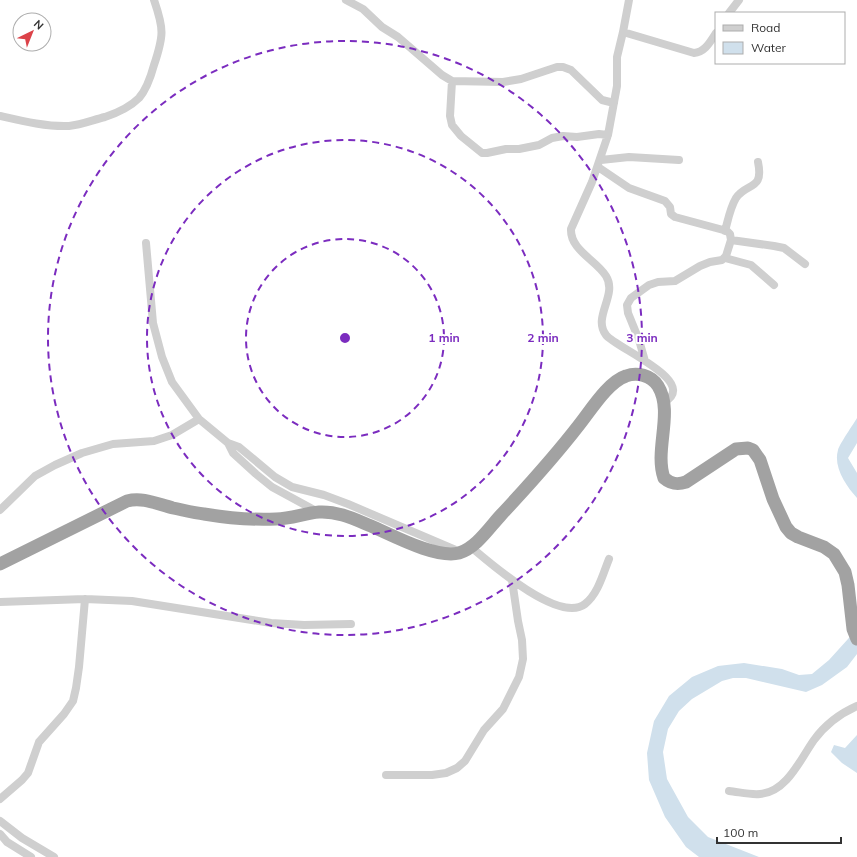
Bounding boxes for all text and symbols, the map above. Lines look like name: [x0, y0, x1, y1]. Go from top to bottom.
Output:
north arrow: [12, 12, 52, 52]
legend: [715, 12, 845, 64]
text: N: [31, 17, 47, 33]
text: Road: [751, 20, 780, 35]
text: Water: [751, 40, 787, 55]
text: 1 min: [428, 330, 460, 345]
text: 2 min: [527, 330, 559, 345]
text: 3 min: [626, 330, 658, 345]
centre of rings: [338, 331, 352, 345]
scale bar: [717, 819, 841, 845]
text: 100 m: [723, 825, 758, 840]

